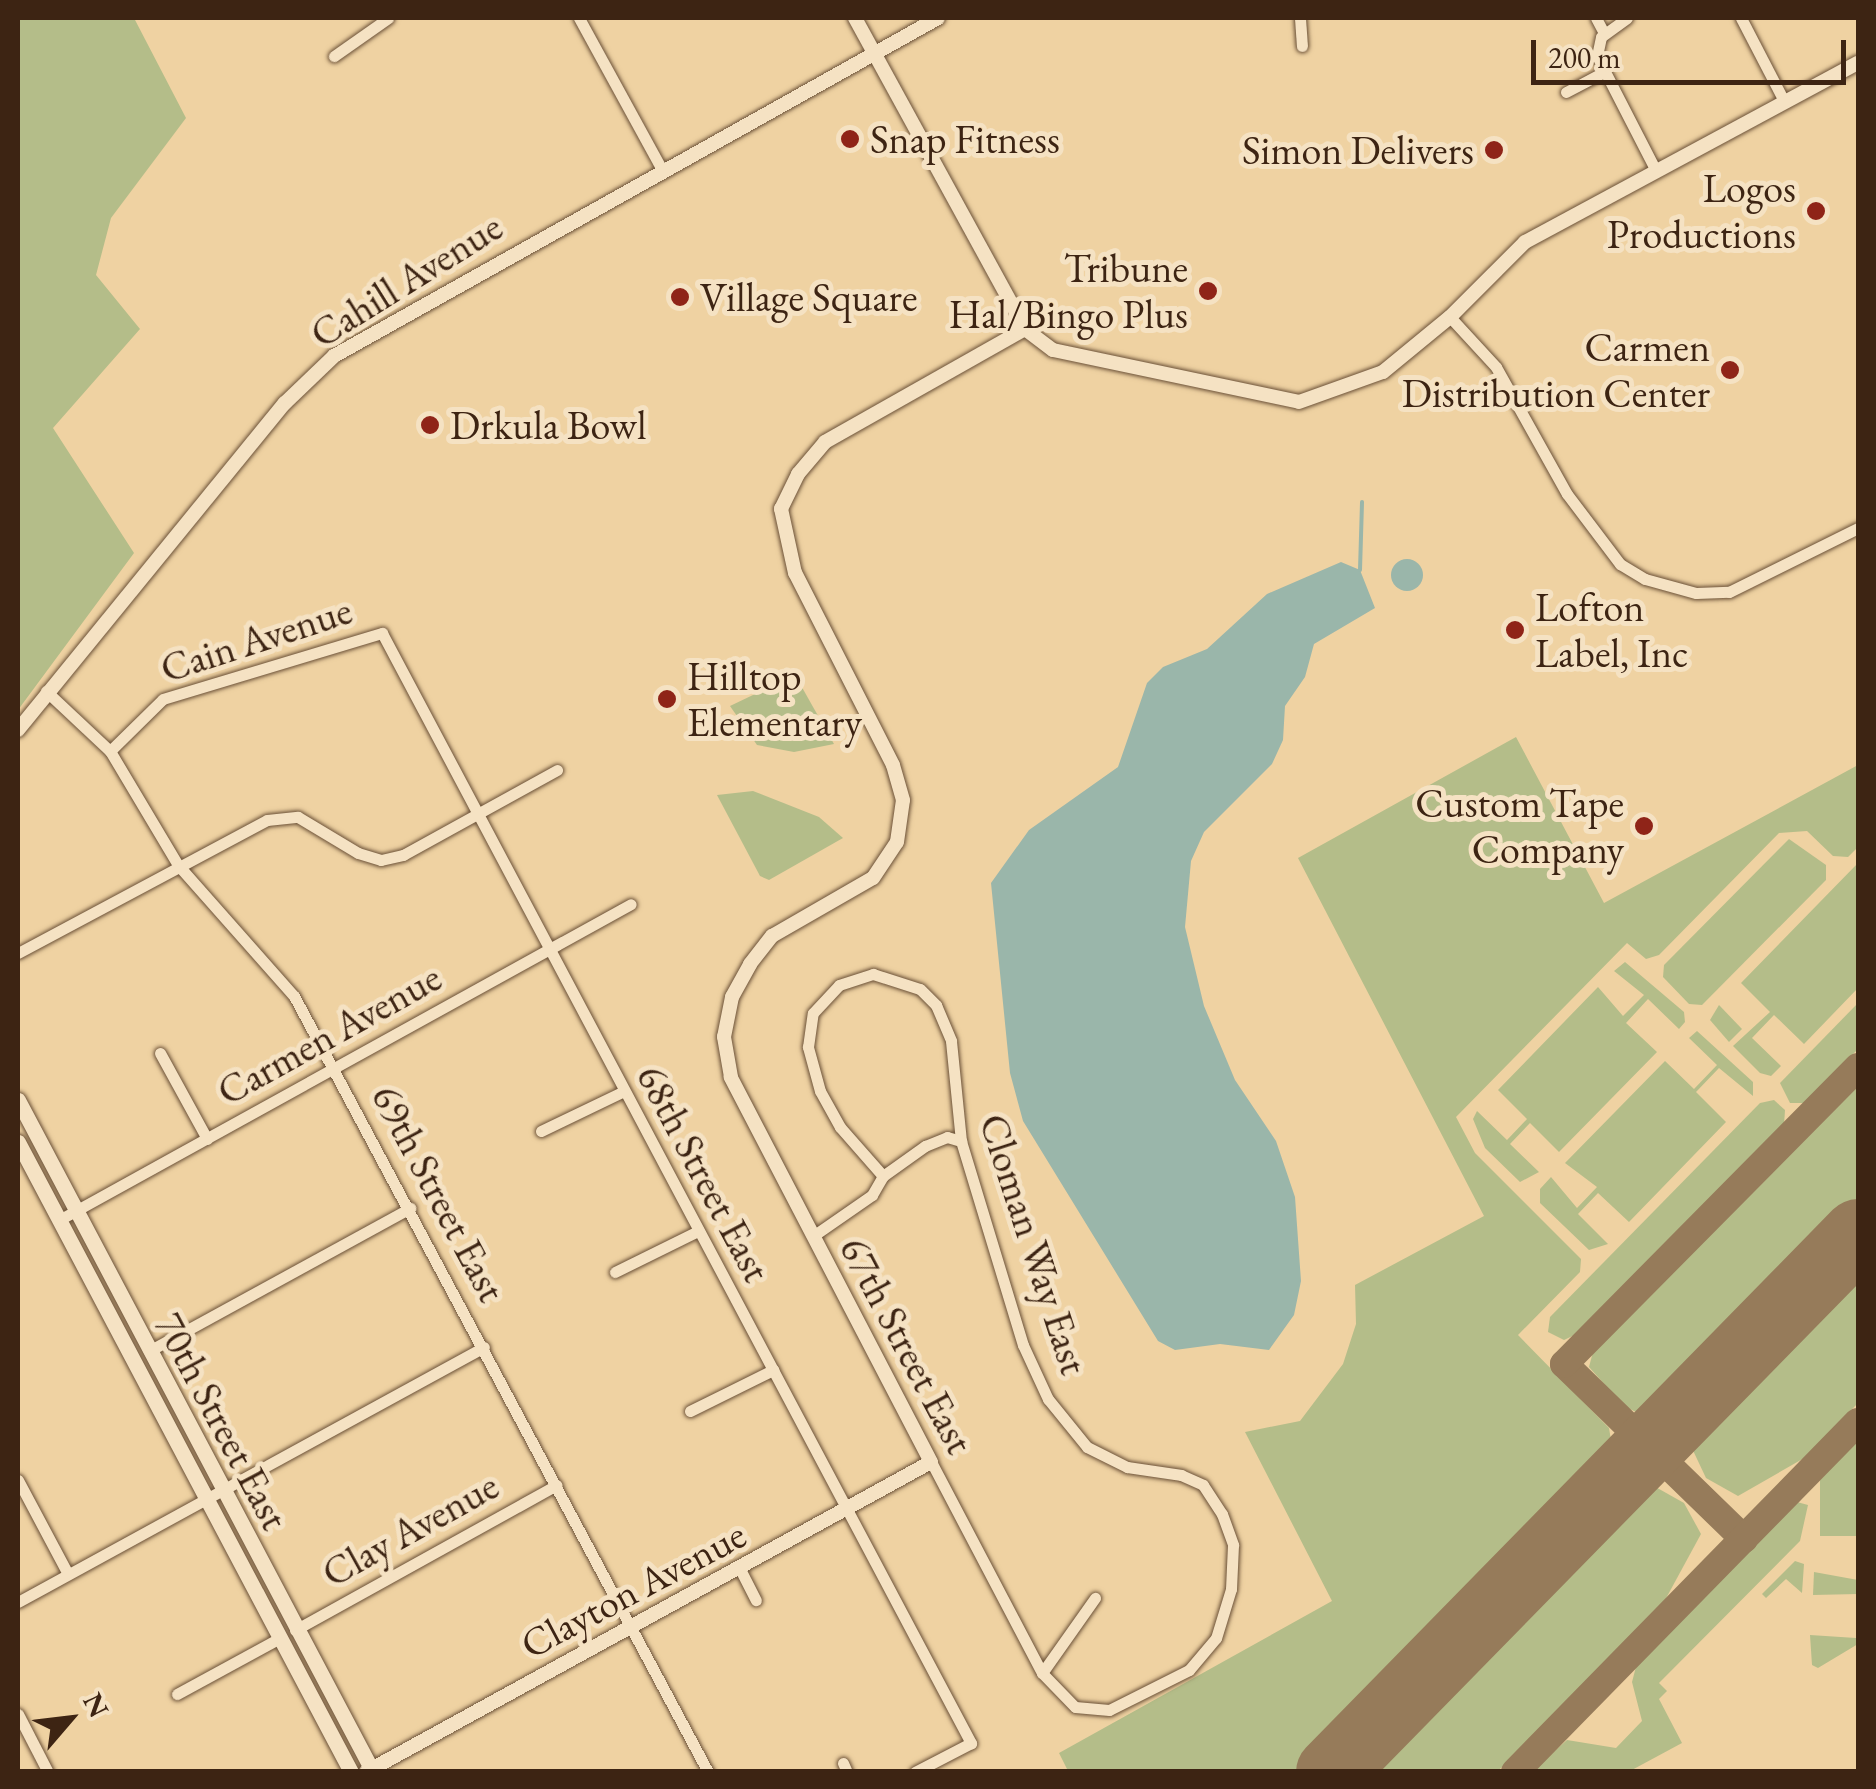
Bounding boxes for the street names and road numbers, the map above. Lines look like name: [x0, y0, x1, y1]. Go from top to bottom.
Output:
street label: Cahill Avenue: [301, 202, 511, 358]
street label: Cain Avenue: [154, 586, 358, 692]
street label: Carmen Avenue: [209, 953, 449, 1115]
street label: 68th Street East: [627, 1056, 781, 1290]
street label: 69th Street East: [362, 1076, 516, 1310]
street label: Cloman Way East: [969, 1108, 1099, 1380]
street label: 67th Street East: [830, 1228, 984, 1462]
street label: 70th Street East: [145, 1304, 299, 1538]
street label: Clay Avenue: [314, 1461, 506, 1597]
street label: Clayton Avenue: [513, 1510, 753, 1668]

